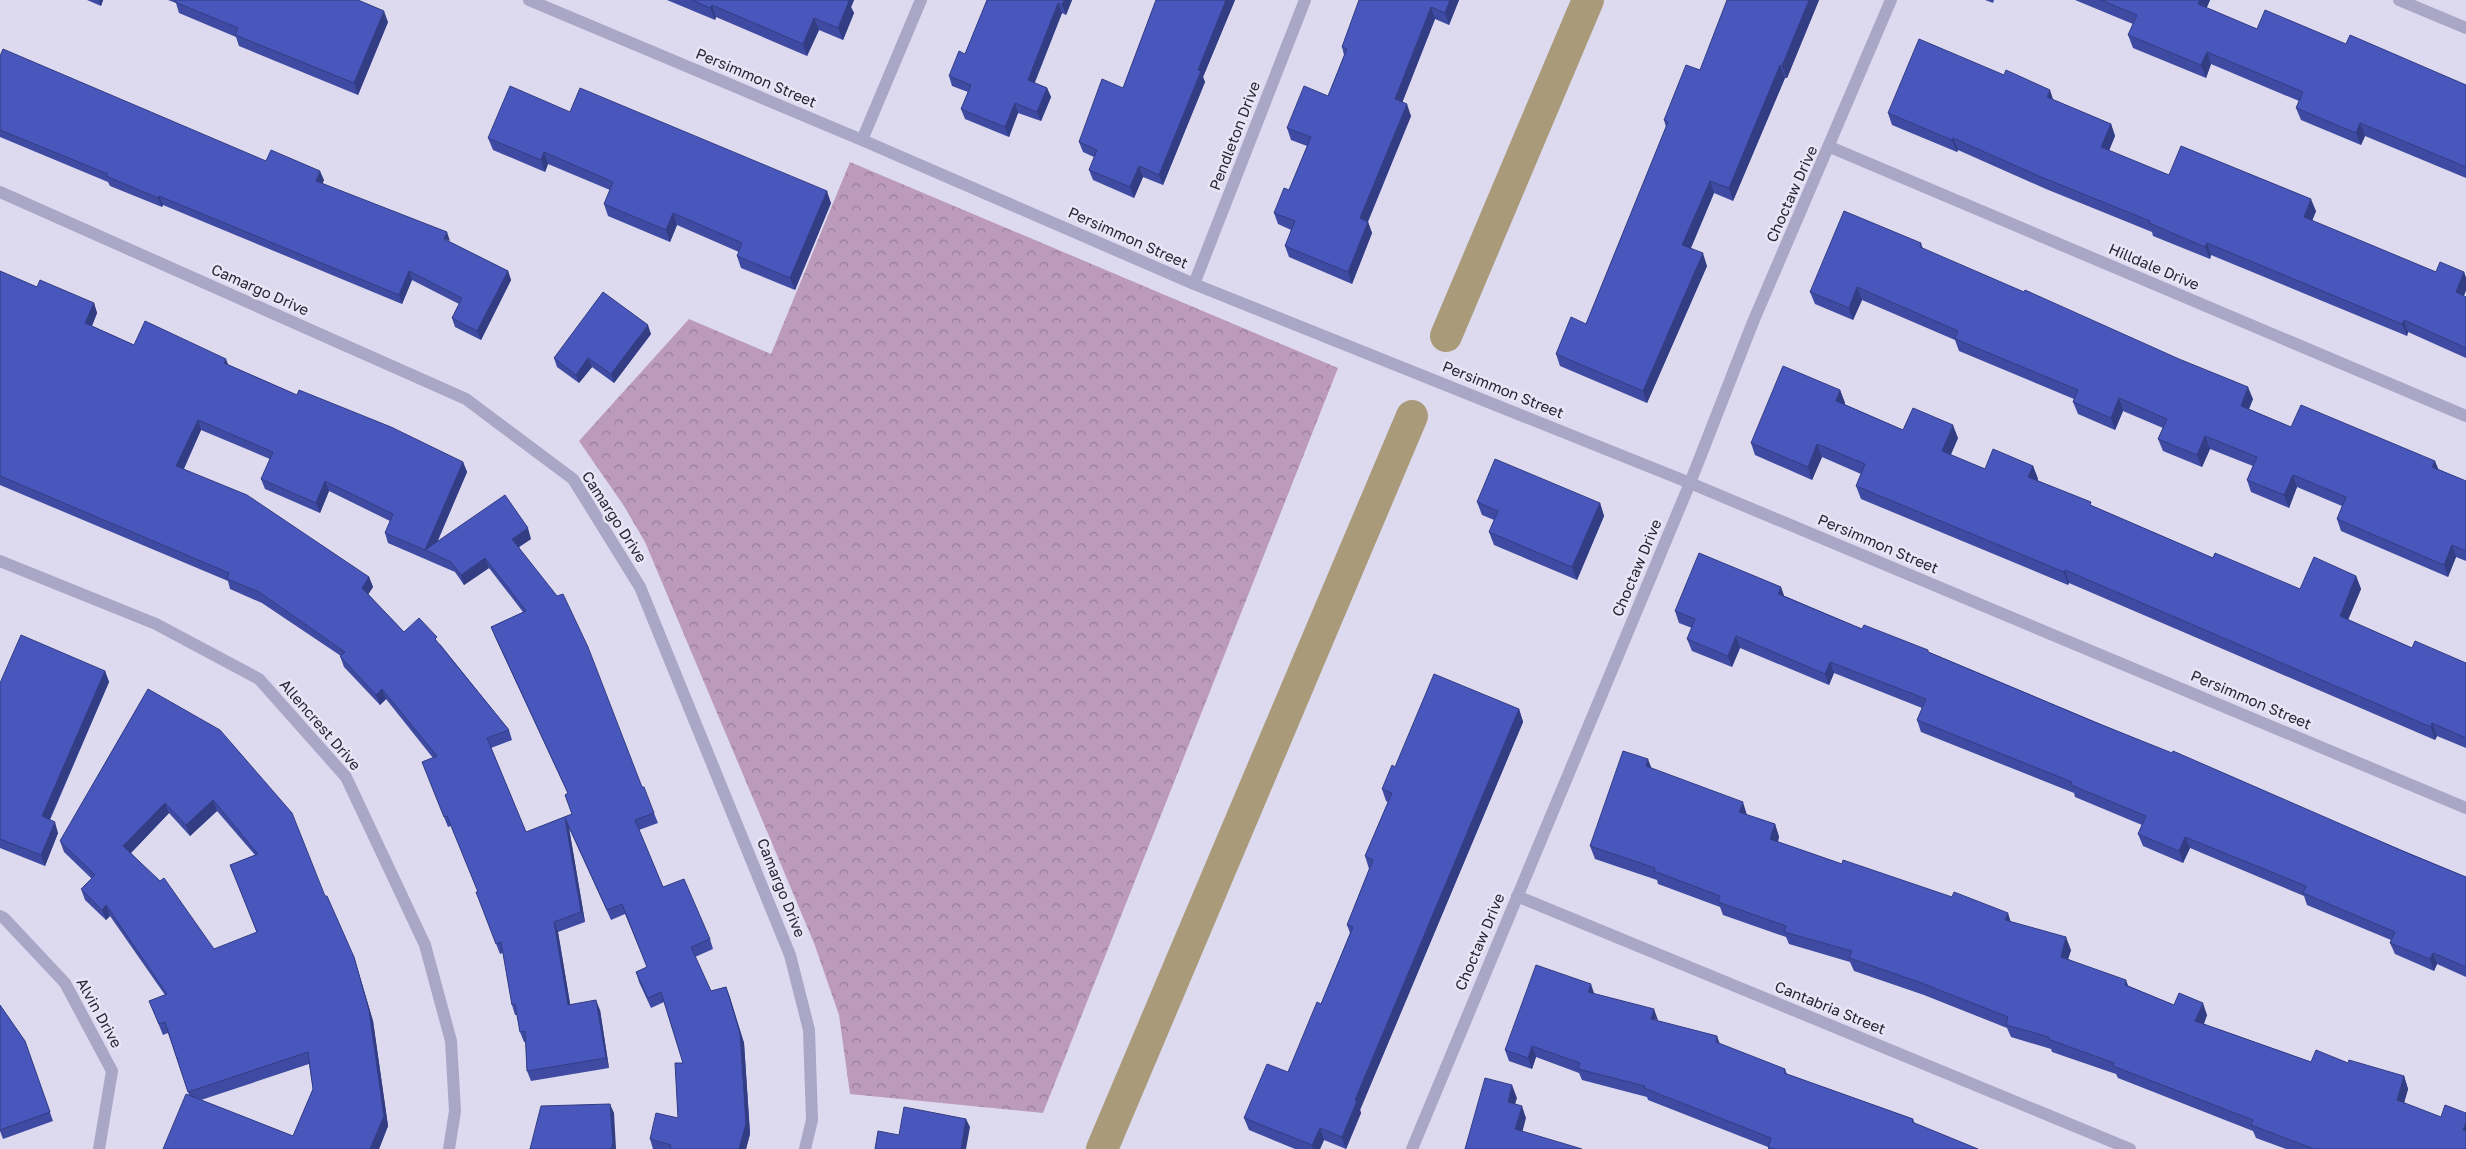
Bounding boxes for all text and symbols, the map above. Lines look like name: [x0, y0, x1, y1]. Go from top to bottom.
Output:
street label: Persimmon Street: [693, 44, 819, 111]
street label: Pendleton Drive: [1205, 78, 1263, 193]
street label: Choctaw Drive: [1762, 142, 1821, 245]
street label: Persimmon Street: [1066, 203, 1191, 272]
street label: Hilldale Drive: [2106, 239, 2203, 293]
street label: Camargo Drive: [209, 259, 312, 319]
street label: Persimmon Street: [1440, 357, 1567, 422]
street label: Camargo Drive: [579, 467, 651, 566]
street label: Persimmon Street: [1815, 510, 1941, 577]
street label: Choctaw Drive: [1607, 516, 1665, 619]
street label: Persimmon Street: [2188, 666, 2314, 733]
street label: Allencrest Drive: [276, 675, 365, 774]
street label: Camargo Drive: [754, 835, 810, 940]
street label: Choctaw Drive: [1450, 890, 1508, 993]
street label: Alvin Drive: [73, 975, 127, 1051]
street label: Cantabria Street: [1772, 977, 1888, 1038]

